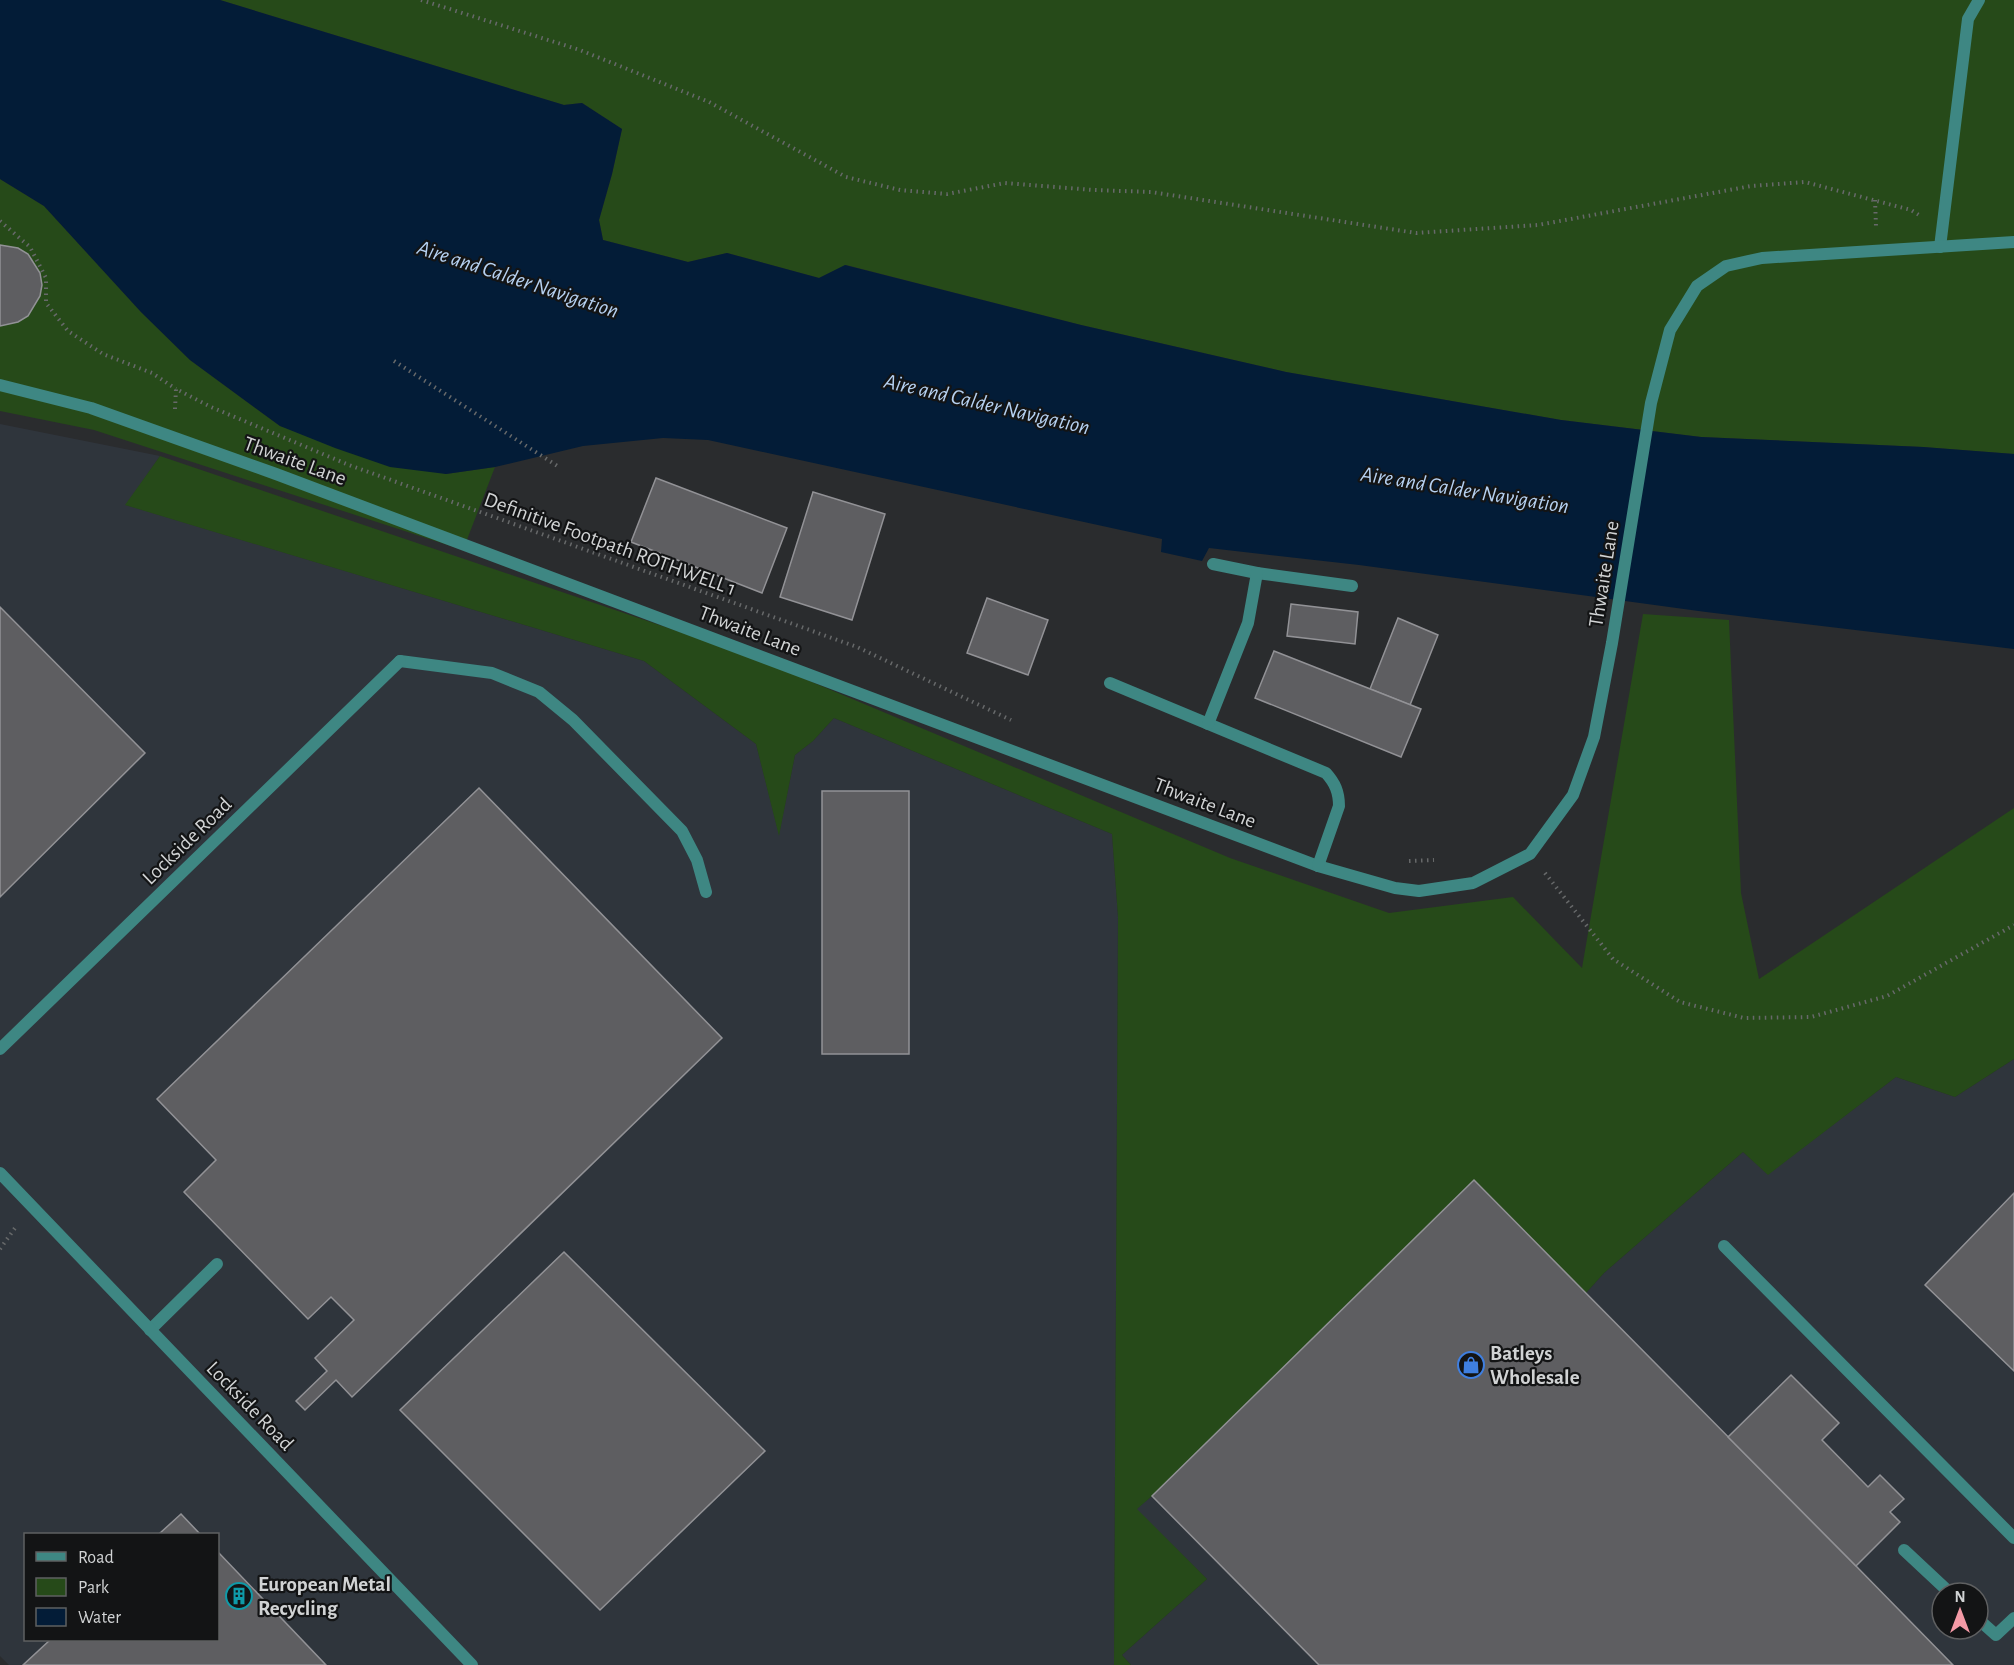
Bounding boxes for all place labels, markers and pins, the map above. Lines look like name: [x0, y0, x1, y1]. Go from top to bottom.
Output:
place label: Batleys Wholesale: [1490, 1343, 1580, 1388]
shop icon: Batleys Wholesale: [1456, 1350, 1486, 1380]
place label: European Metal Recycling: [258, 1574, 391, 1619]
building icon: European Metal Recycling: [224, 1581, 254, 1611]

